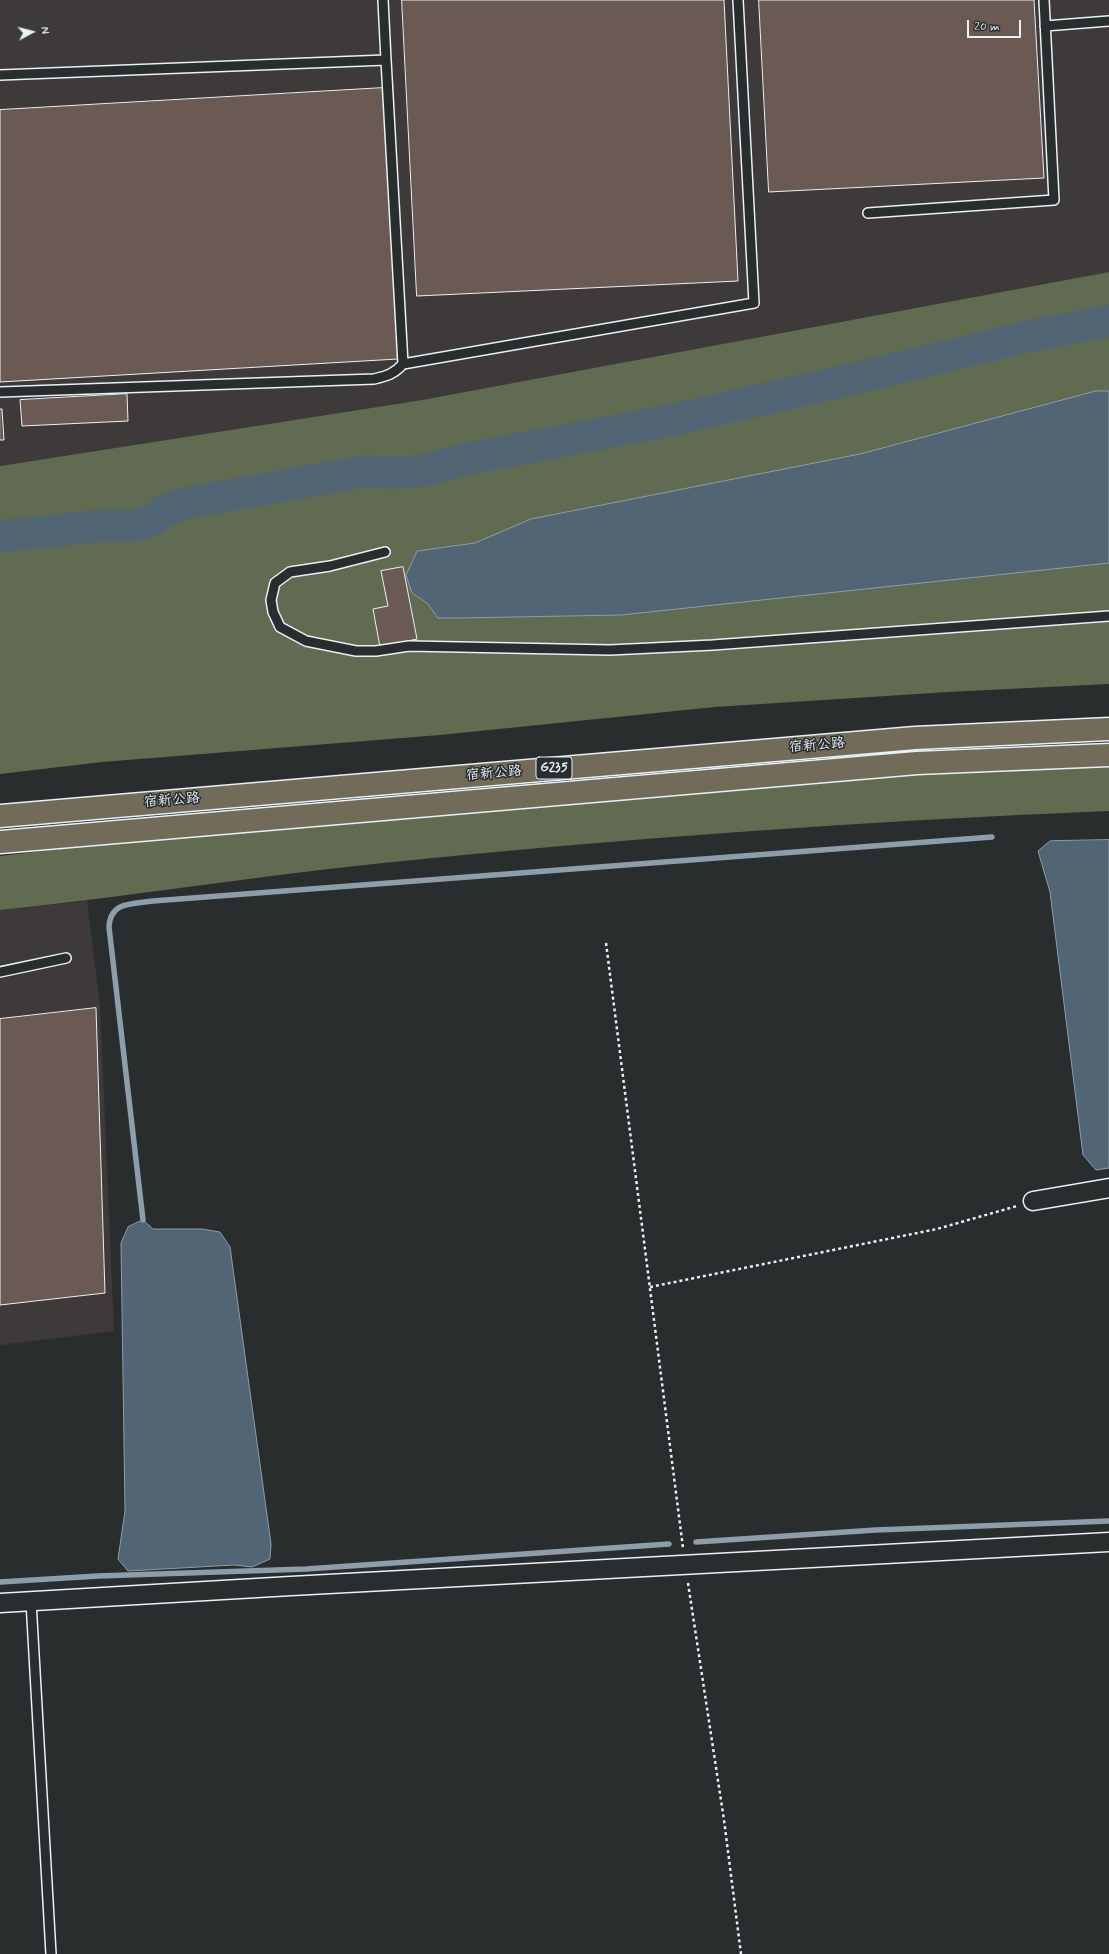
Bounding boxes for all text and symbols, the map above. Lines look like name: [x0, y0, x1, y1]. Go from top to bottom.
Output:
north arrow: [12, 12, 52, 52]
scale bar: [969, 12, 1023, 38]
text: 20 m: [974, 19, 1000, 35]
text: N: [37, 26, 51, 35]
street label: 宿新公路: [788, 735, 846, 757]
road number: G235: [536, 757, 572, 779]
street label: 宿新公路: [465, 763, 523, 785]
street label: 宿新公路: [143, 790, 201, 812]

